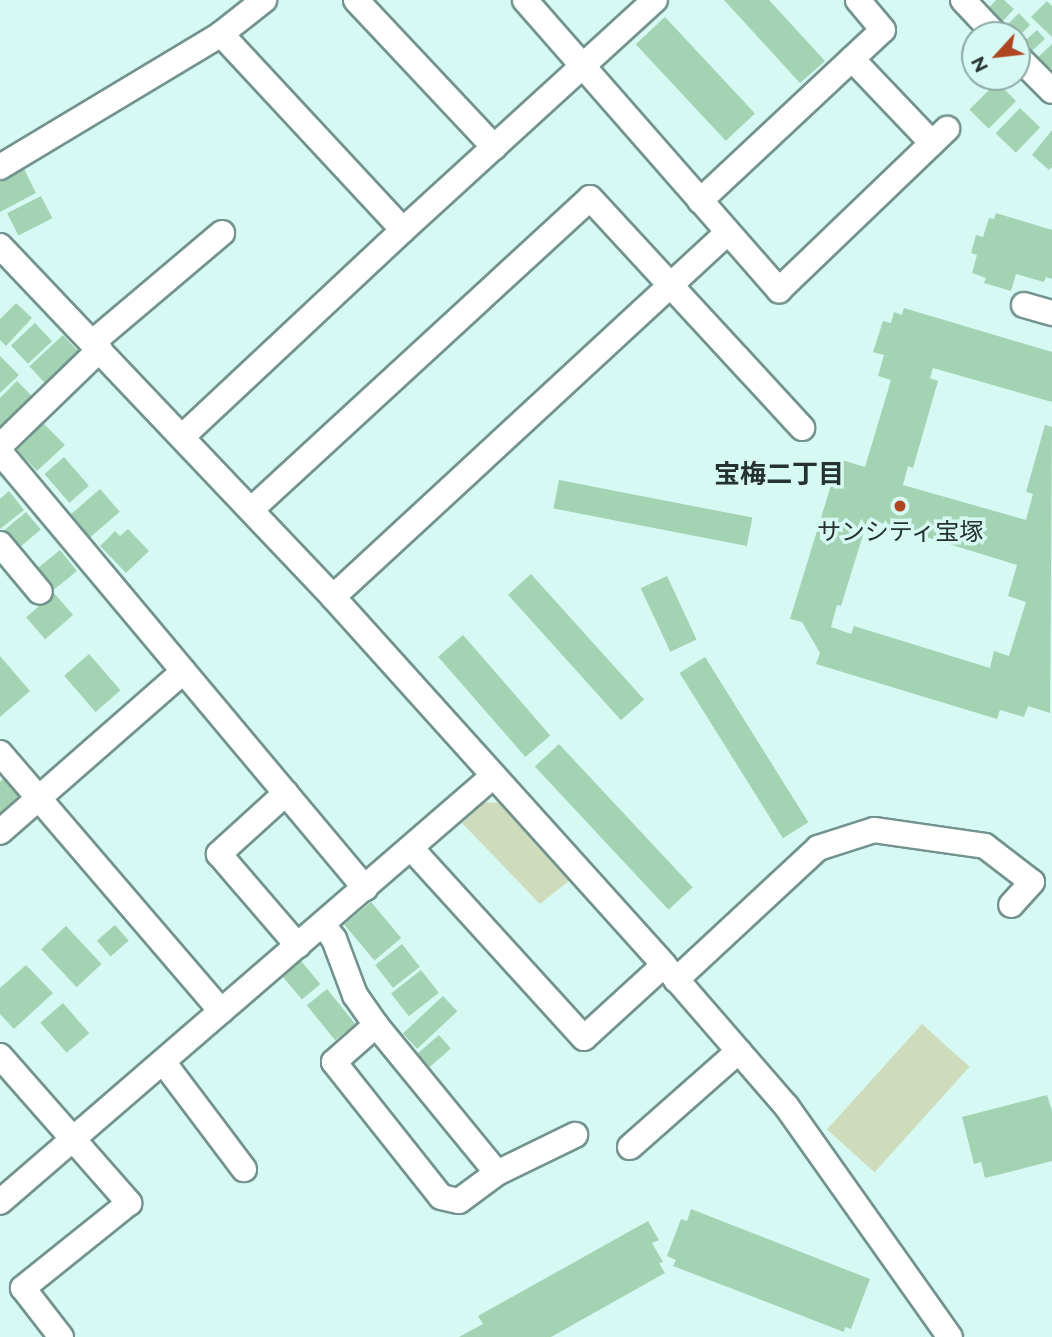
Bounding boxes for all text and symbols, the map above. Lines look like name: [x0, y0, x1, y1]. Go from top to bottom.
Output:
north arrow: [961, 21, 1031, 91]
text: N: [966, 53, 992, 76]
district label: 宝梅二丁目: [714, 459, 844, 491]
marker: サンシティ宝塚: [892, 498, 908, 514]
place label: サンシティ宝塚: [816, 518, 984, 546]

